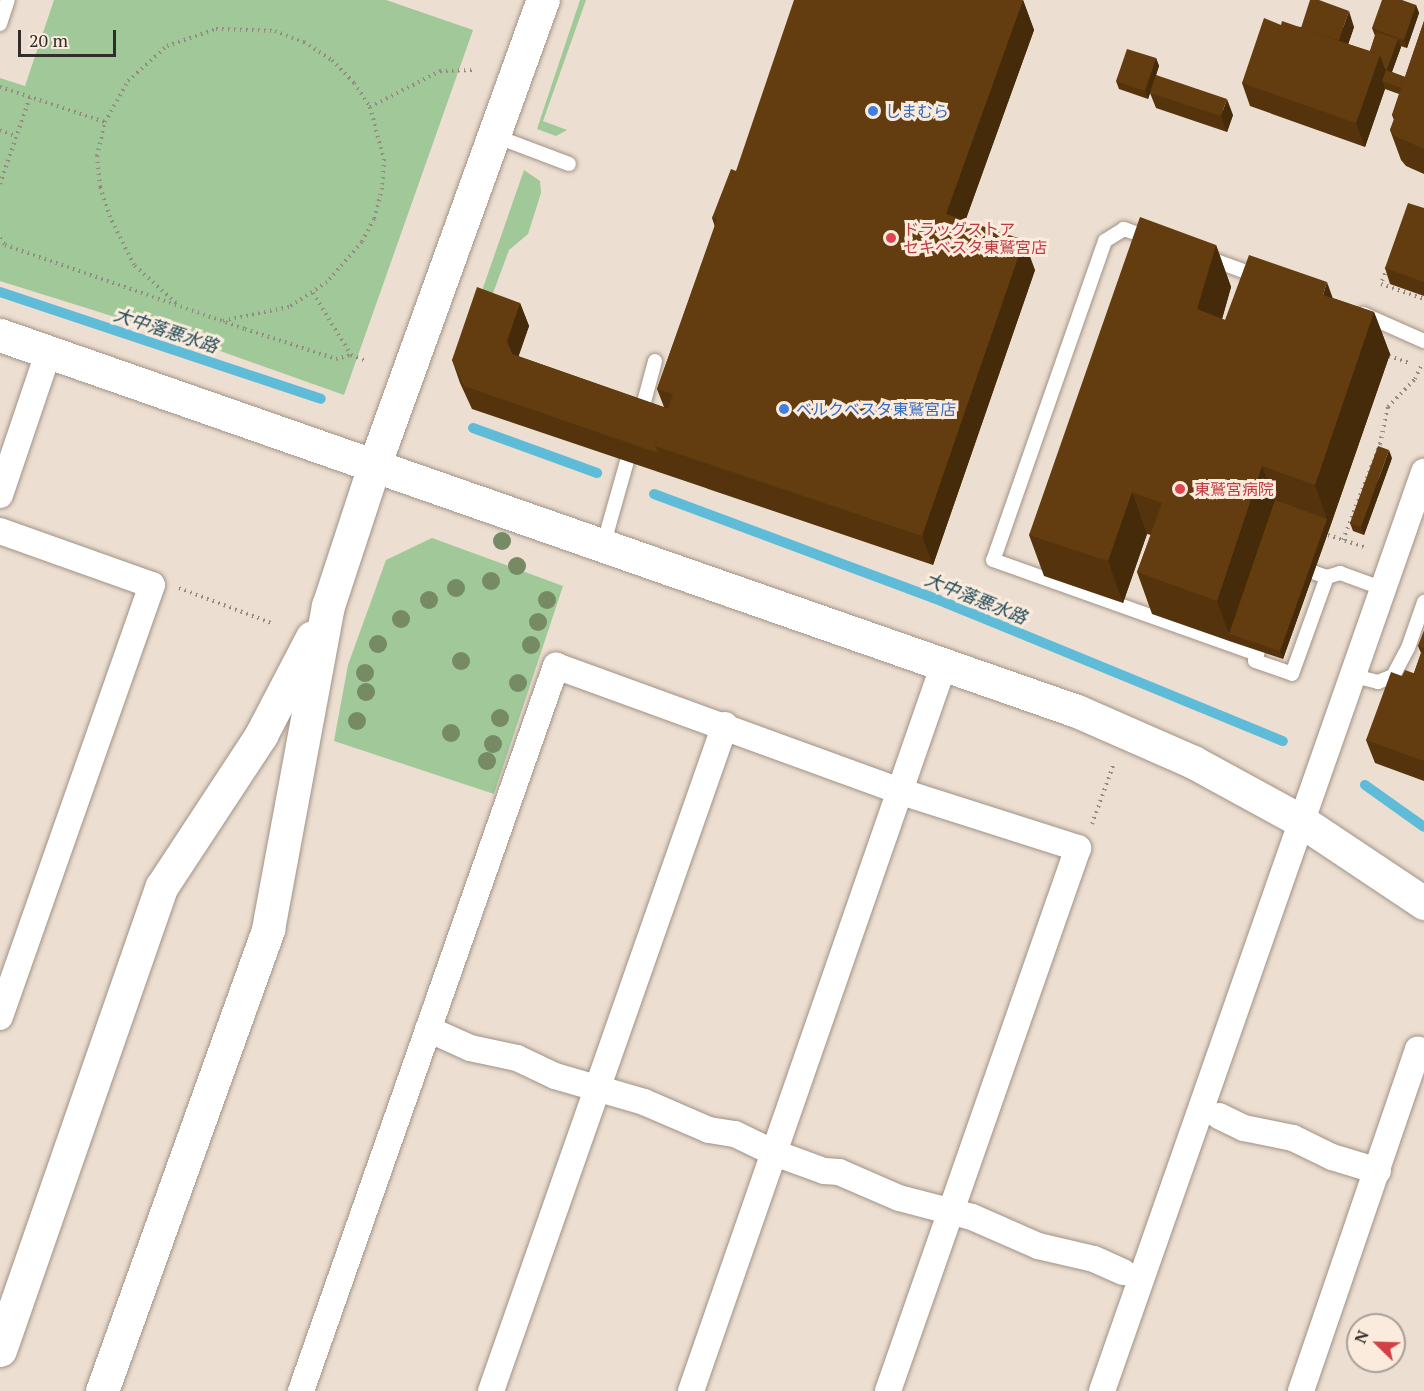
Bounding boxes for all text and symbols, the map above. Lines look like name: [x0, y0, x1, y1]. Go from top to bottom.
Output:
scale bar: [21, 18, 118, 56]
text: 20 m: [29, 28, 68, 52]
place label: しまむら: [885, 101, 949, 121]
marker: しまむら: [866, 104, 880, 118]
place label: ドラッグストア セキベスタ東鷲宮店: [903, 219, 1047, 257]
marker: ドラッグストア セキベスタ東鷲宮店: [884, 231, 898, 245]
water label: 大中落悪水路: [111, 303, 221, 357]
place label: ベルクベスタ東鷲宮店: [796, 399, 956, 419]
marker: ベルクベスタ東鷲宮店: [777, 402, 791, 416]
place label: 東鷲宮病院: [1194, 479, 1274, 499]
marker: 東鷲宮病院: [1171, 480, 1189, 498]
water label: 大中落悪水路: [922, 568, 1030, 628]
north arrow: [1346, 1313, 1406, 1373]
text: N: [1349, 1327, 1374, 1347]

